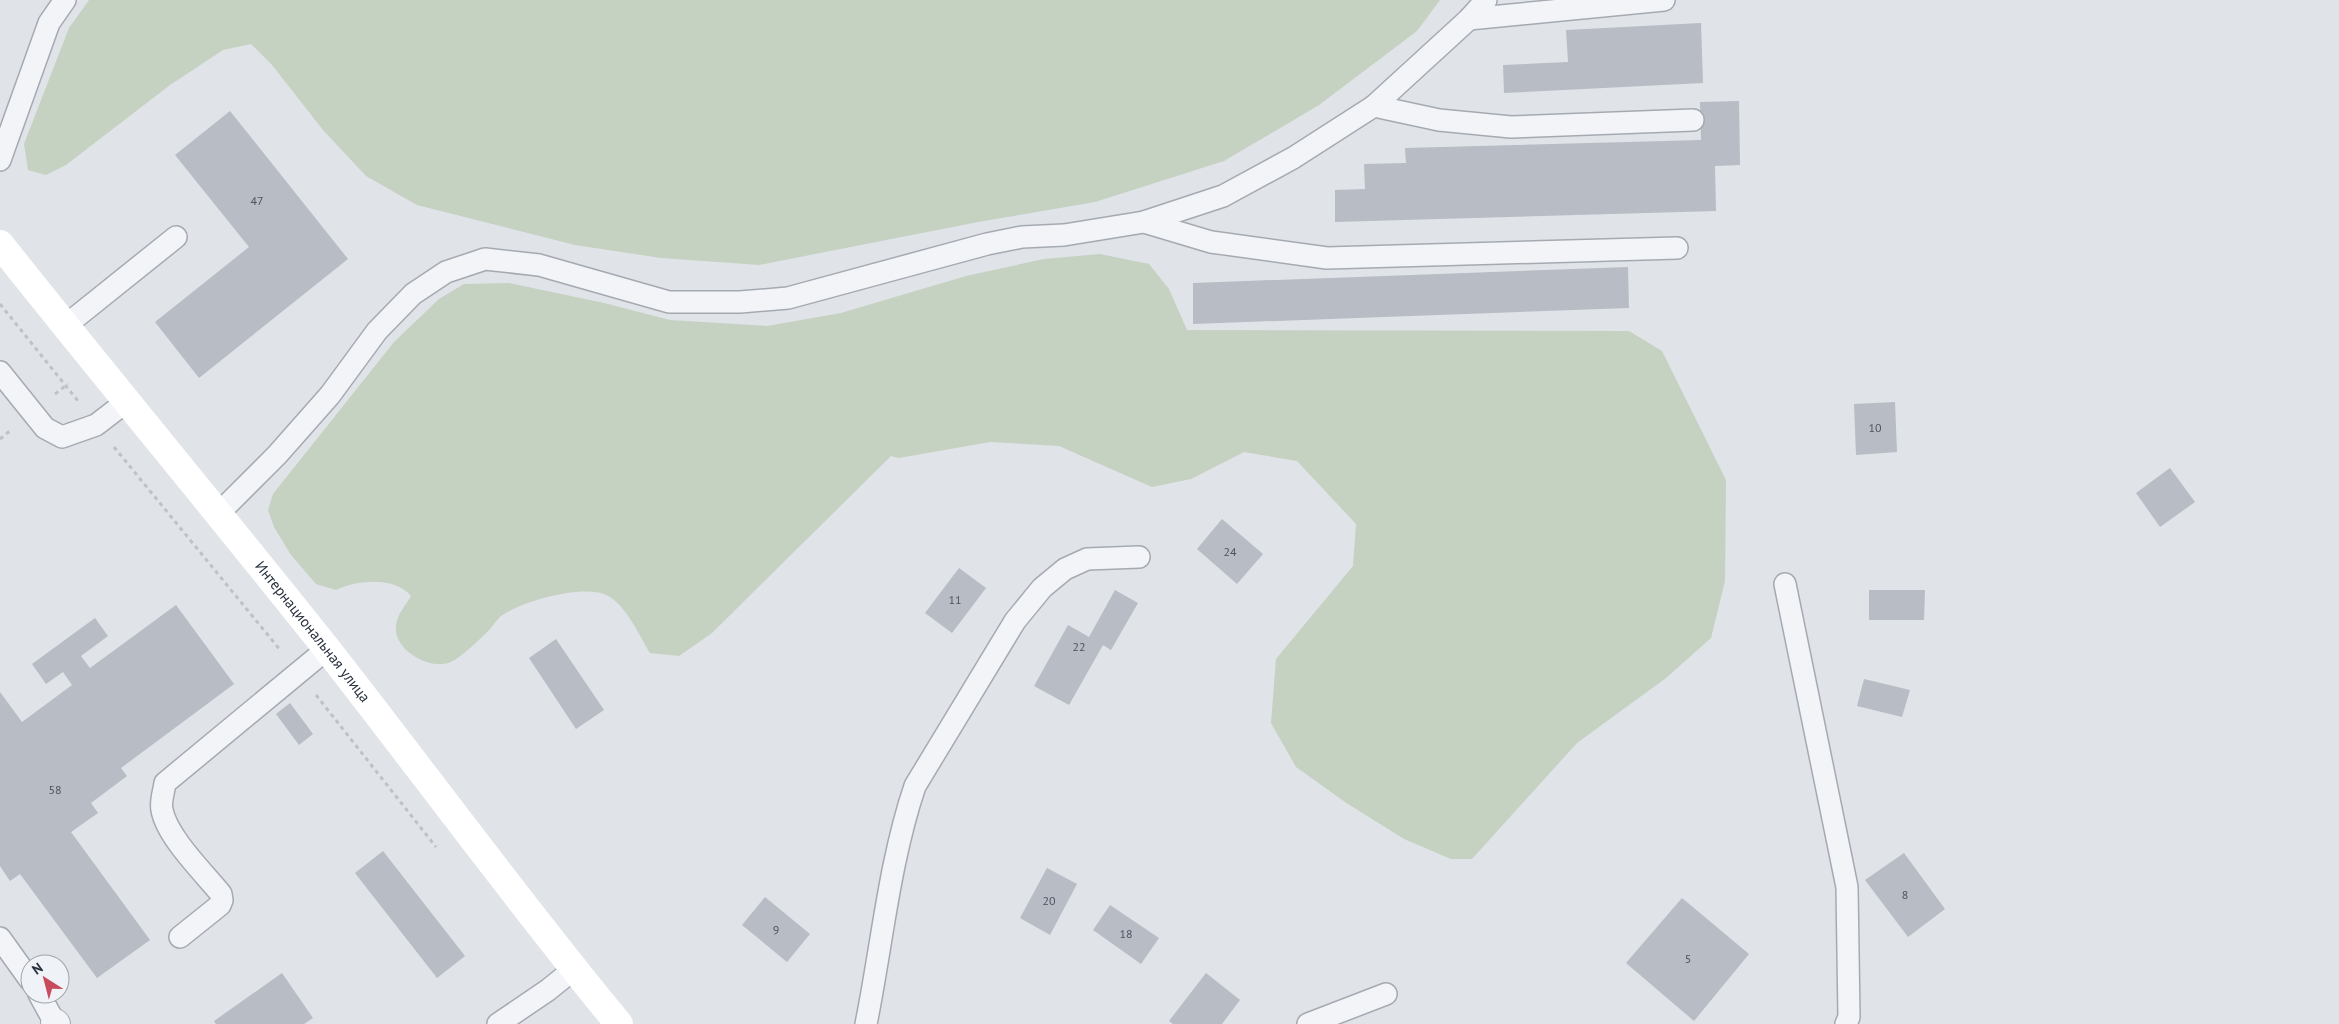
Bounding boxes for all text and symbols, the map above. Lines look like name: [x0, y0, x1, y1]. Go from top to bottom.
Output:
house number: 47: [250, 193, 264, 208]
house number: 10: [1868, 420, 1882, 435]
house number: 24: [1223, 544, 1237, 559]
street label: Интернациональная улица: [251, 557, 375, 706]
house number: 11: [948, 592, 962, 607]
house number: 22: [1072, 639, 1086, 654]
house number: 58: [48, 782, 62, 797]
house number: 8: [1902, 887, 1908, 902]
house number: 20: [1042, 893, 1056, 908]
house number: 9: [773, 922, 779, 937]
house number: 18: [1119, 926, 1133, 941]
house number: 5: [1685, 951, 1691, 966]
north arrow: [20, 954, 70, 1004]
text: N: [28, 958, 46, 978]

